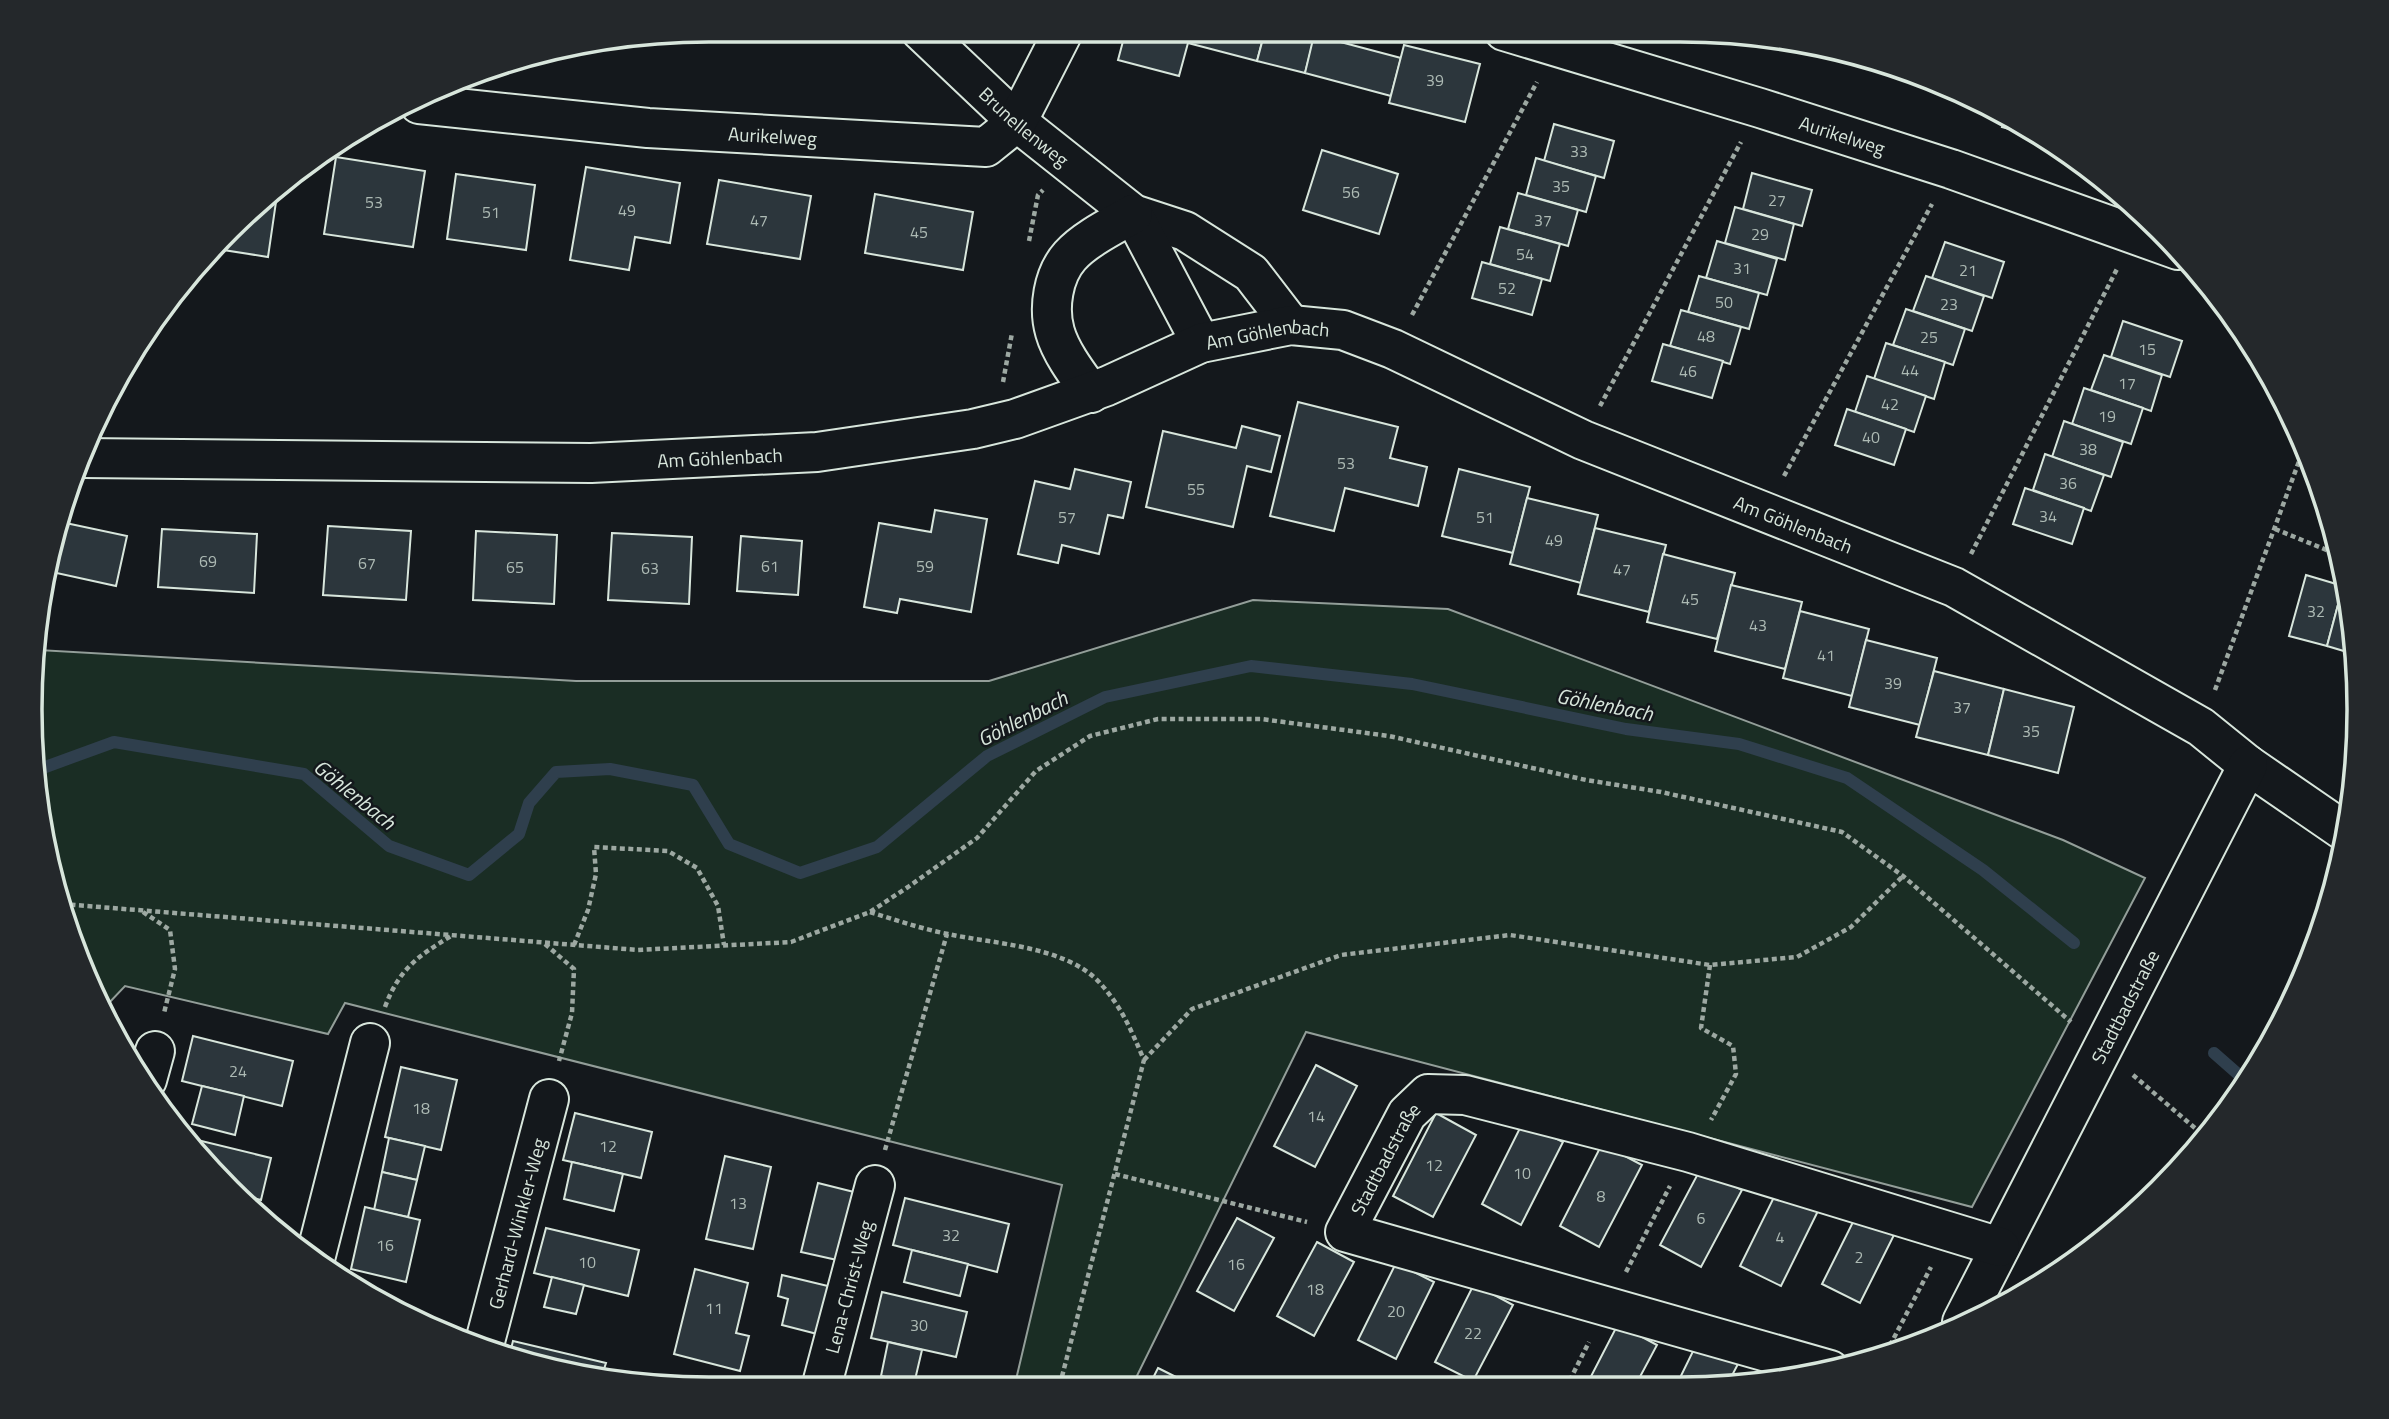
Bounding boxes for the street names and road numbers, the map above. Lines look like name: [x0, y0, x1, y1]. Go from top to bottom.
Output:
street label: Brunellenweg: [973, 79, 1076, 173]
street label: Aurikelweg: [1796, 107, 1889, 162]
street label: Aurikelweg: [727, 118, 818, 152]
street label: Am Göhlenbach: [1203, 311, 1331, 356]
street label: Am Göhlenbach: [656, 439, 783, 474]
street label: Am Göhlenbach: [1730, 487, 1857, 560]
street label: Stadtbadstraße: [2083, 944, 2166, 1068]
street label: Stadtbadstraße: [1342, 1095, 1426, 1220]
street label: Gerhard-Winkler-Weg: [480, 1134, 553, 1312]
street label: Lena-Christ-Weg: [816, 1216, 880, 1356]

